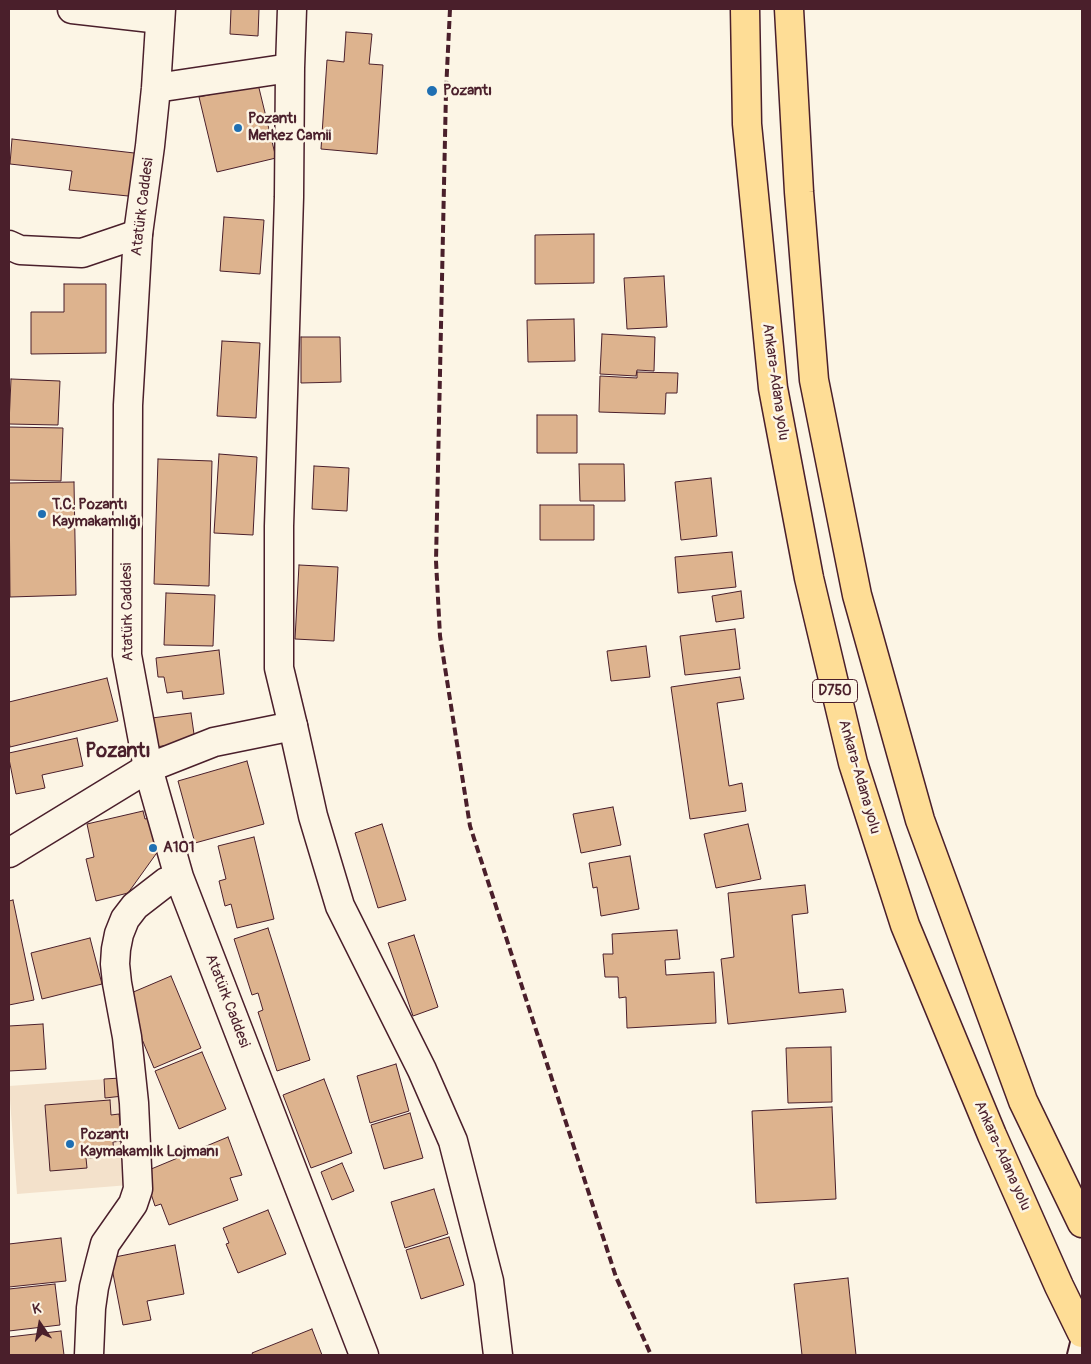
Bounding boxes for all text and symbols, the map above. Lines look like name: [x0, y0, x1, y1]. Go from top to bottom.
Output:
place label: Pozantı: [443, 82, 492, 100]
marker: Pozantı: [425, 84, 439, 98]
place label: Pozantı Merkez Camii: [248, 110, 331, 145]
marker: Pozantı Merkez Camii: [232, 122, 244, 134]
street label: Atatürk Caddesi: [128, 157, 158, 257]
street label: Ankara-Adana yolu: [758, 322, 792, 442]
place label: T.C. Pozantı Kaymakamlığı: [52, 496, 141, 531]
marker: T.C. Pozantı Kaymakamlığı: [36, 508, 48, 520]
street label: Atatürk Caddesi: [118, 562, 138, 662]
road number: D750: [812, 679, 858, 702]
street label: Ankara-Adana yolu: [834, 718, 884, 836]
district label: Pozantı: [85, 740, 151, 764]
place label: A101: [163, 839, 195, 857]
marker: A101: [147, 842, 159, 854]
street label: Atatürk Caddesi: [201, 952, 253, 1050]
street label: Ankara-Adana yolu: [970, 1098, 1034, 1214]
place label: Pozantı Kaymakamlık Lojmanı: [80, 1126, 219, 1161]
marker: Pozantı Kaymakamlık Lojmanı: [64, 1138, 76, 1150]
north arrow: [15, 1299, 65, 1349]
text: K: [31, 1300, 43, 1318]

